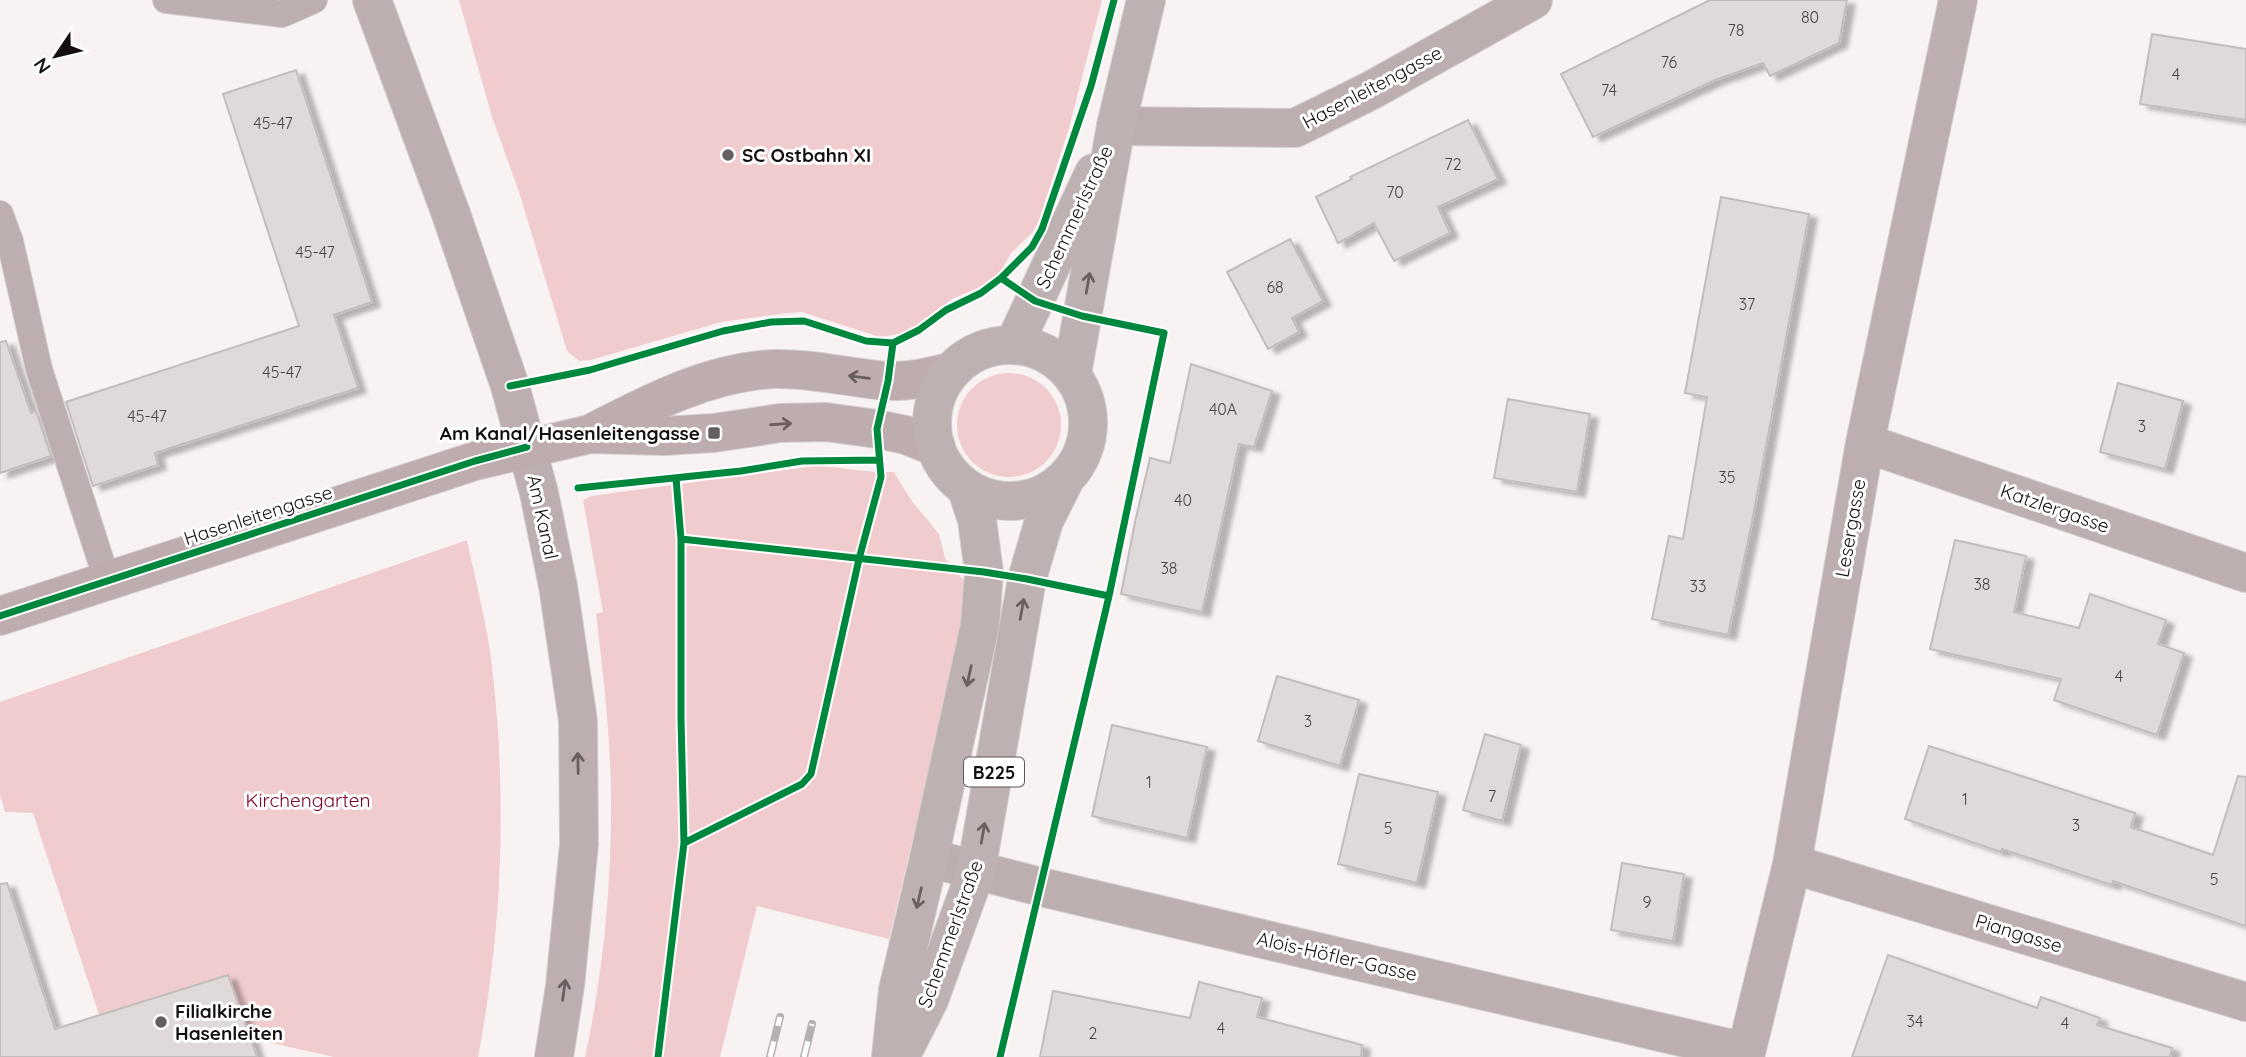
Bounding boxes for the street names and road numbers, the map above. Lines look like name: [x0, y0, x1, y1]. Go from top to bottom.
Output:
street label: Hasenleitengasse: [1298, 40, 1446, 134]
street label: Schemmerlstraße: [1030, 142, 1118, 292]
street label: Am Kanal: [522, 472, 564, 562]
street label: Lesergasse: [1830, 477, 1870, 579]
street label: Katzlergasse: [1997, 478, 2113, 538]
street label: Hasenleitengasse: [181, 480, 335, 550]
road number: B225: [964, 758, 1024, 786]
street label: Schemmerlstraße: [912, 857, 988, 1011]
street label: Piangasse: [1973, 908, 2065, 958]
street label: Alois-Höfler-Gasse: [1255, 926, 1419, 986]

